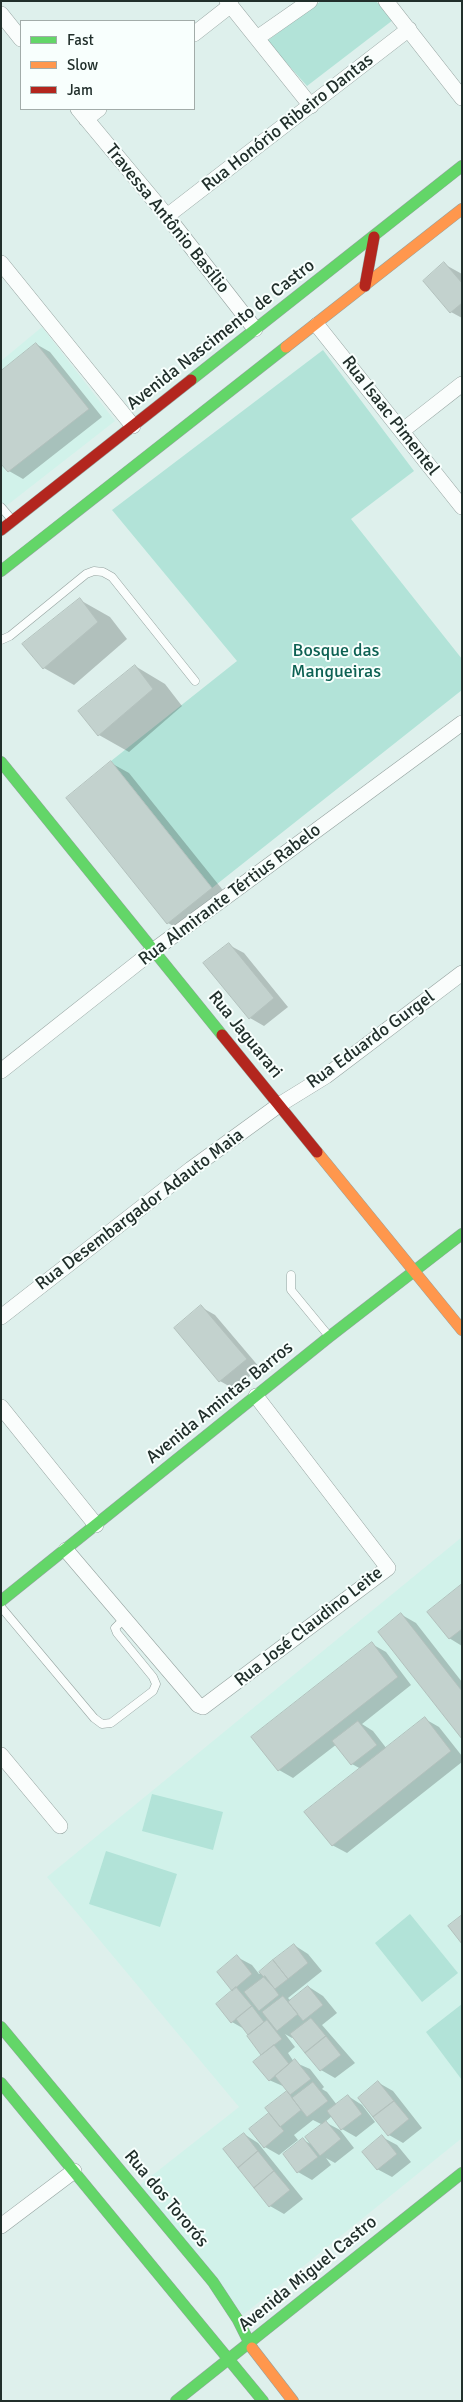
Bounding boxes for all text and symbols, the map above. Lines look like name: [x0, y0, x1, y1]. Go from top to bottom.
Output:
legend: [20, 20, 195, 110]
text: Fast: [67, 31, 94, 49]
street label: Rua Honório Ribeiro Dantas: [198, 49, 378, 197]
text: Slow: [67, 56, 98, 74]
text: Jam: [67, 81, 93, 99]
street label: Travessa Antônio Basílio: [100, 140, 234, 298]
street label: Avenida Nascimento de Castro: [123, 255, 319, 415]
street label: Rua Isaac Pimentel: [337, 352, 443, 480]
park label: Bosque das Mangueiras: [291, 640, 381, 682]
street label: Rua Almirante Tértius Rabelo: [135, 819, 325, 971]
street label: Rua Eduardo Gurgel: [303, 986, 439, 1094]
street label: Rua Jaguarari: [203, 987, 287, 1083]
street label: Rua Desembargador Adauto Maia: [32, 1125, 248, 1295]
street label: Avenida Amintas Barros: [142, 1337, 298, 1469]
street label: Rua José Claudino Leite: [231, 1562, 387, 1692]
street label: Rua dos Tororós: [119, 2146, 213, 2252]
street label: Avenida Miguel Castro: [235, 2212, 381, 2336]

